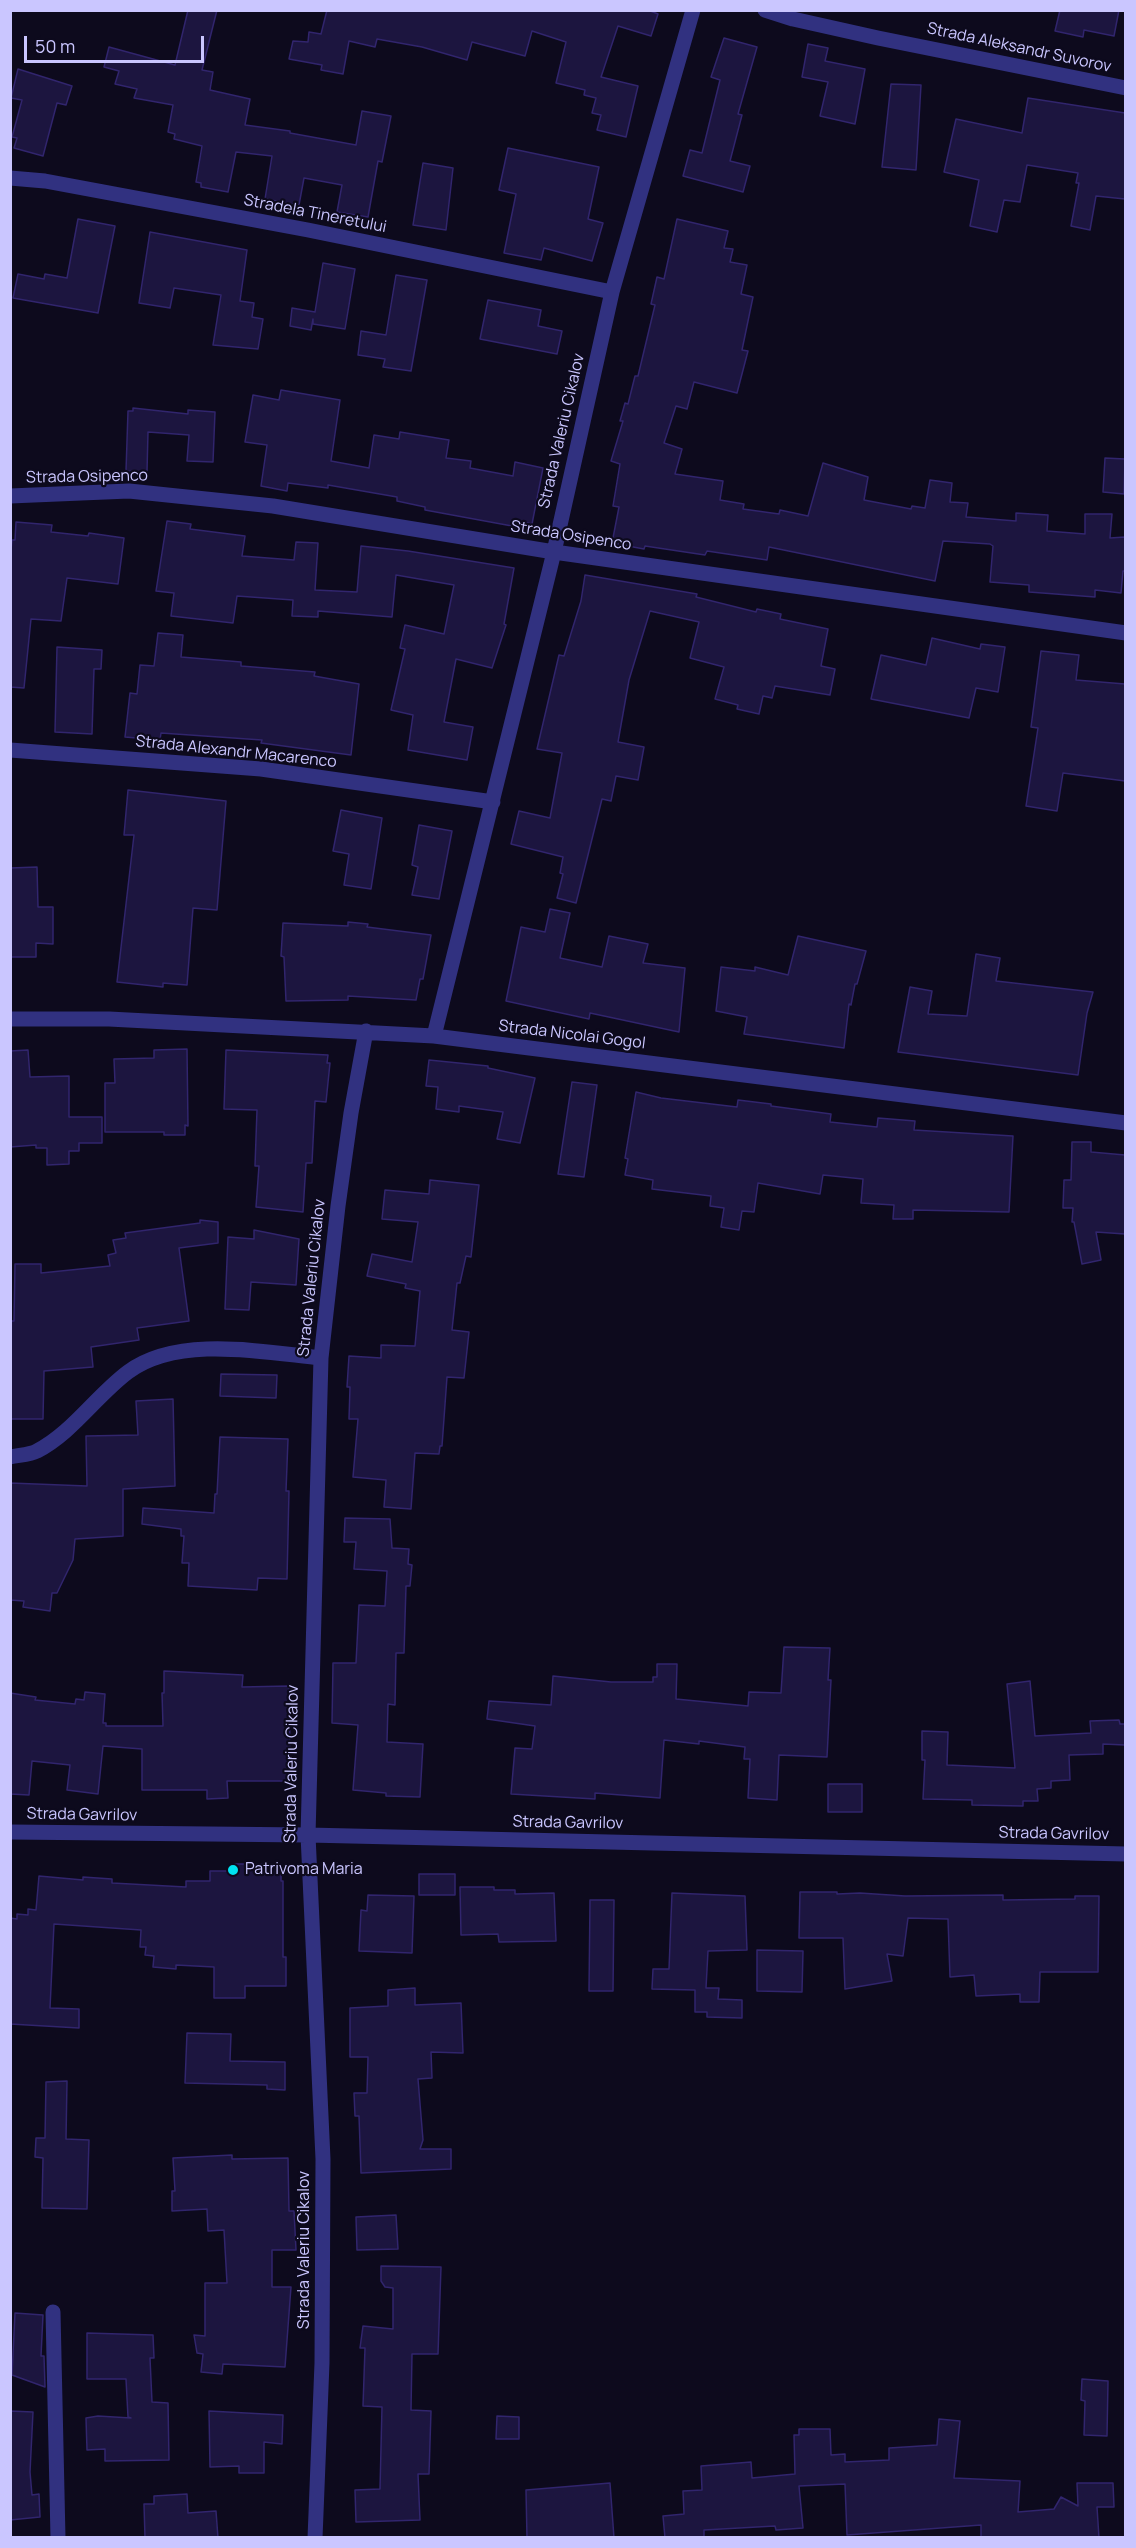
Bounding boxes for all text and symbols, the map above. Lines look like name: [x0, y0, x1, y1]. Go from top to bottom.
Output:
street label: Strada Aleksandr Suvorov: [925, 19, 1113, 77]
scale bar: [27, 24, 207, 62]
text: 50 m: [35, 34, 75, 58]
street label: Stradela Tineretului: [242, 191, 388, 237]
street label: Strada Valeriu Cikalov: [535, 352, 589, 510]
street label: Strada Osipenco: [26, 466, 148, 488]
street label: Strada Osipenco: [509, 517, 633, 555]
street label: Strada Alexandr Macarenco: [134, 732, 338, 772]
street label: Strada Nicolai Gogol: [497, 1016, 647, 1054]
street label: Strada Valeriu Cikalov: [294, 1198, 330, 1358]
street label: Strada Valeriu Cikalov: [281, 1685, 303, 1843]
street label: Strada Gavrilov: [27, 1804, 137, 1826]
street label: Strada Gavrilov: [513, 1812, 623, 1834]
street label: Strada Gavrilov: [999, 1823, 1109, 1845]
place label: Patrivoma Maria: [245, 1860, 363, 1880]
marker: Patrivoma Maria: [226, 1863, 240, 1877]
street label: Strada Valeriu Cikalov: [295, 2171, 315, 2329]

